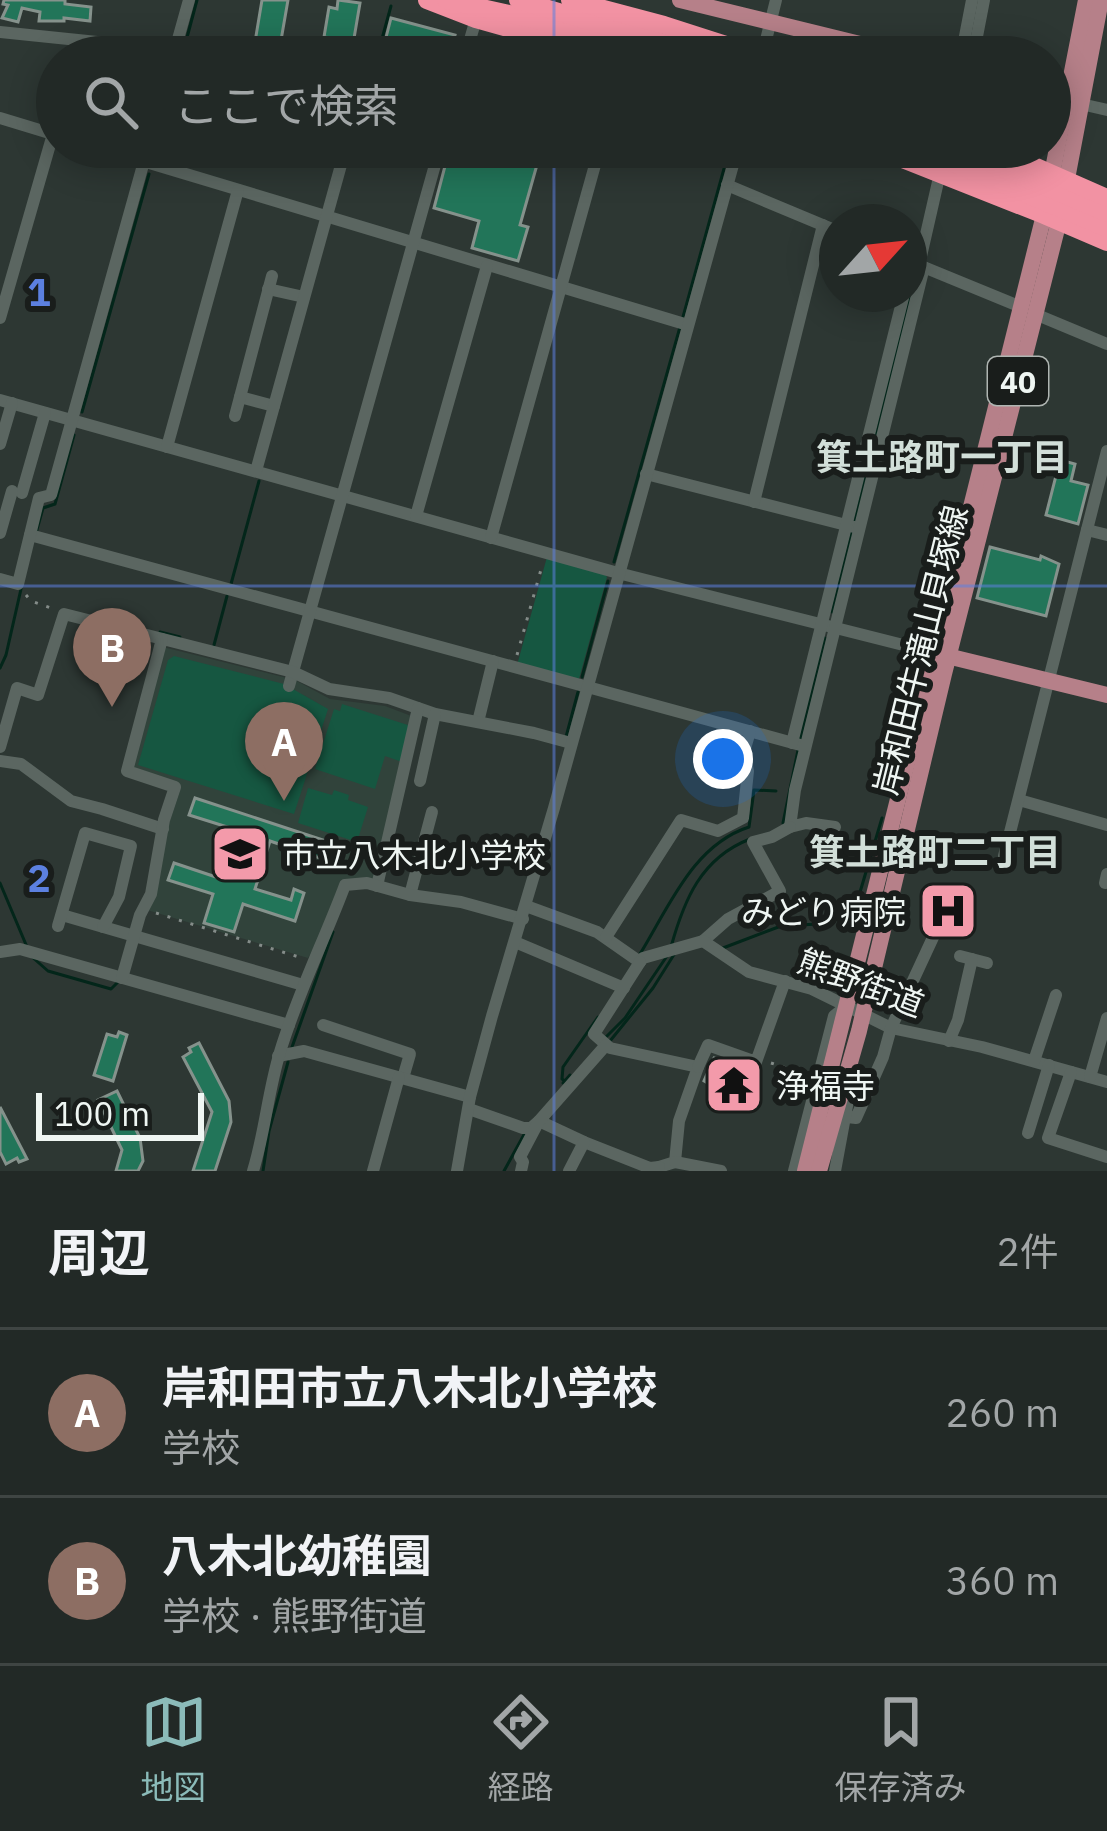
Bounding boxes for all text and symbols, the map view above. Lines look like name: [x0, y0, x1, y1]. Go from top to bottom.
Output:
search box: [36, 36, 1071, 168]
icon: search: [78, 69, 144, 135]
text: ここで検索: [174, 76, 399, 134]
north arrow: [819, 204, 927, 312]
text: 1: [27, 266, 51, 317]
road number: 40: [988, 357, 1048, 405]
district label: 箕土路町一丁目: [816, 433, 1068, 480]
street label: 岸和田牛滝山貝塚線: [863, 501, 977, 799]
pin: B: [73, 608, 151, 707]
pin: A: [245, 702, 323, 801]
your location: [693, 729, 753, 789]
school or university icon: 市立八木北小学校: [209, 823, 271, 885]
district label: 箕土路町二丁目: [809, 828, 1061, 875]
place label: 市立八木北小学校: [282, 833, 546, 876]
text: 2: [27, 852, 51, 903]
hospital icon: みどり病院: [917, 880, 979, 942]
place label: みどり病院: [741, 890, 906, 933]
street label: 熊野街道: [792, 938, 930, 1026]
temple icon: 浄福寺: [703, 1054, 765, 1116]
place label: 浄福寺: [776, 1064, 875, 1107]
scale bar: [36, 1087, 204, 1140]
text: 100 m: [54, 1092, 150, 1135]
text: 周辺: [48, 1219, 150, 1285]
text: 2件: [997, 1226, 1059, 1277]
text: 岸和田市立八木北小学校: [162, 1358, 657, 1416]
text: A: [74, 1387, 100, 1438]
text: 260 m: [946, 1387, 1059, 1438]
text: 学校: [162, 1422, 240, 1473]
text: 八木北幼稚園: [162, 1526, 432, 1584]
text: B: [74, 1555, 100, 1606]
text: 360 m: [946, 1555, 1059, 1606]
text: 学校 · 熊野街道: [162, 1590, 427, 1641]
tab: 地図: [141, 1689, 207, 1809]
tab: 経路: [488, 1689, 554, 1809]
tab: 保存済み: [835, 1689, 967, 1809]

